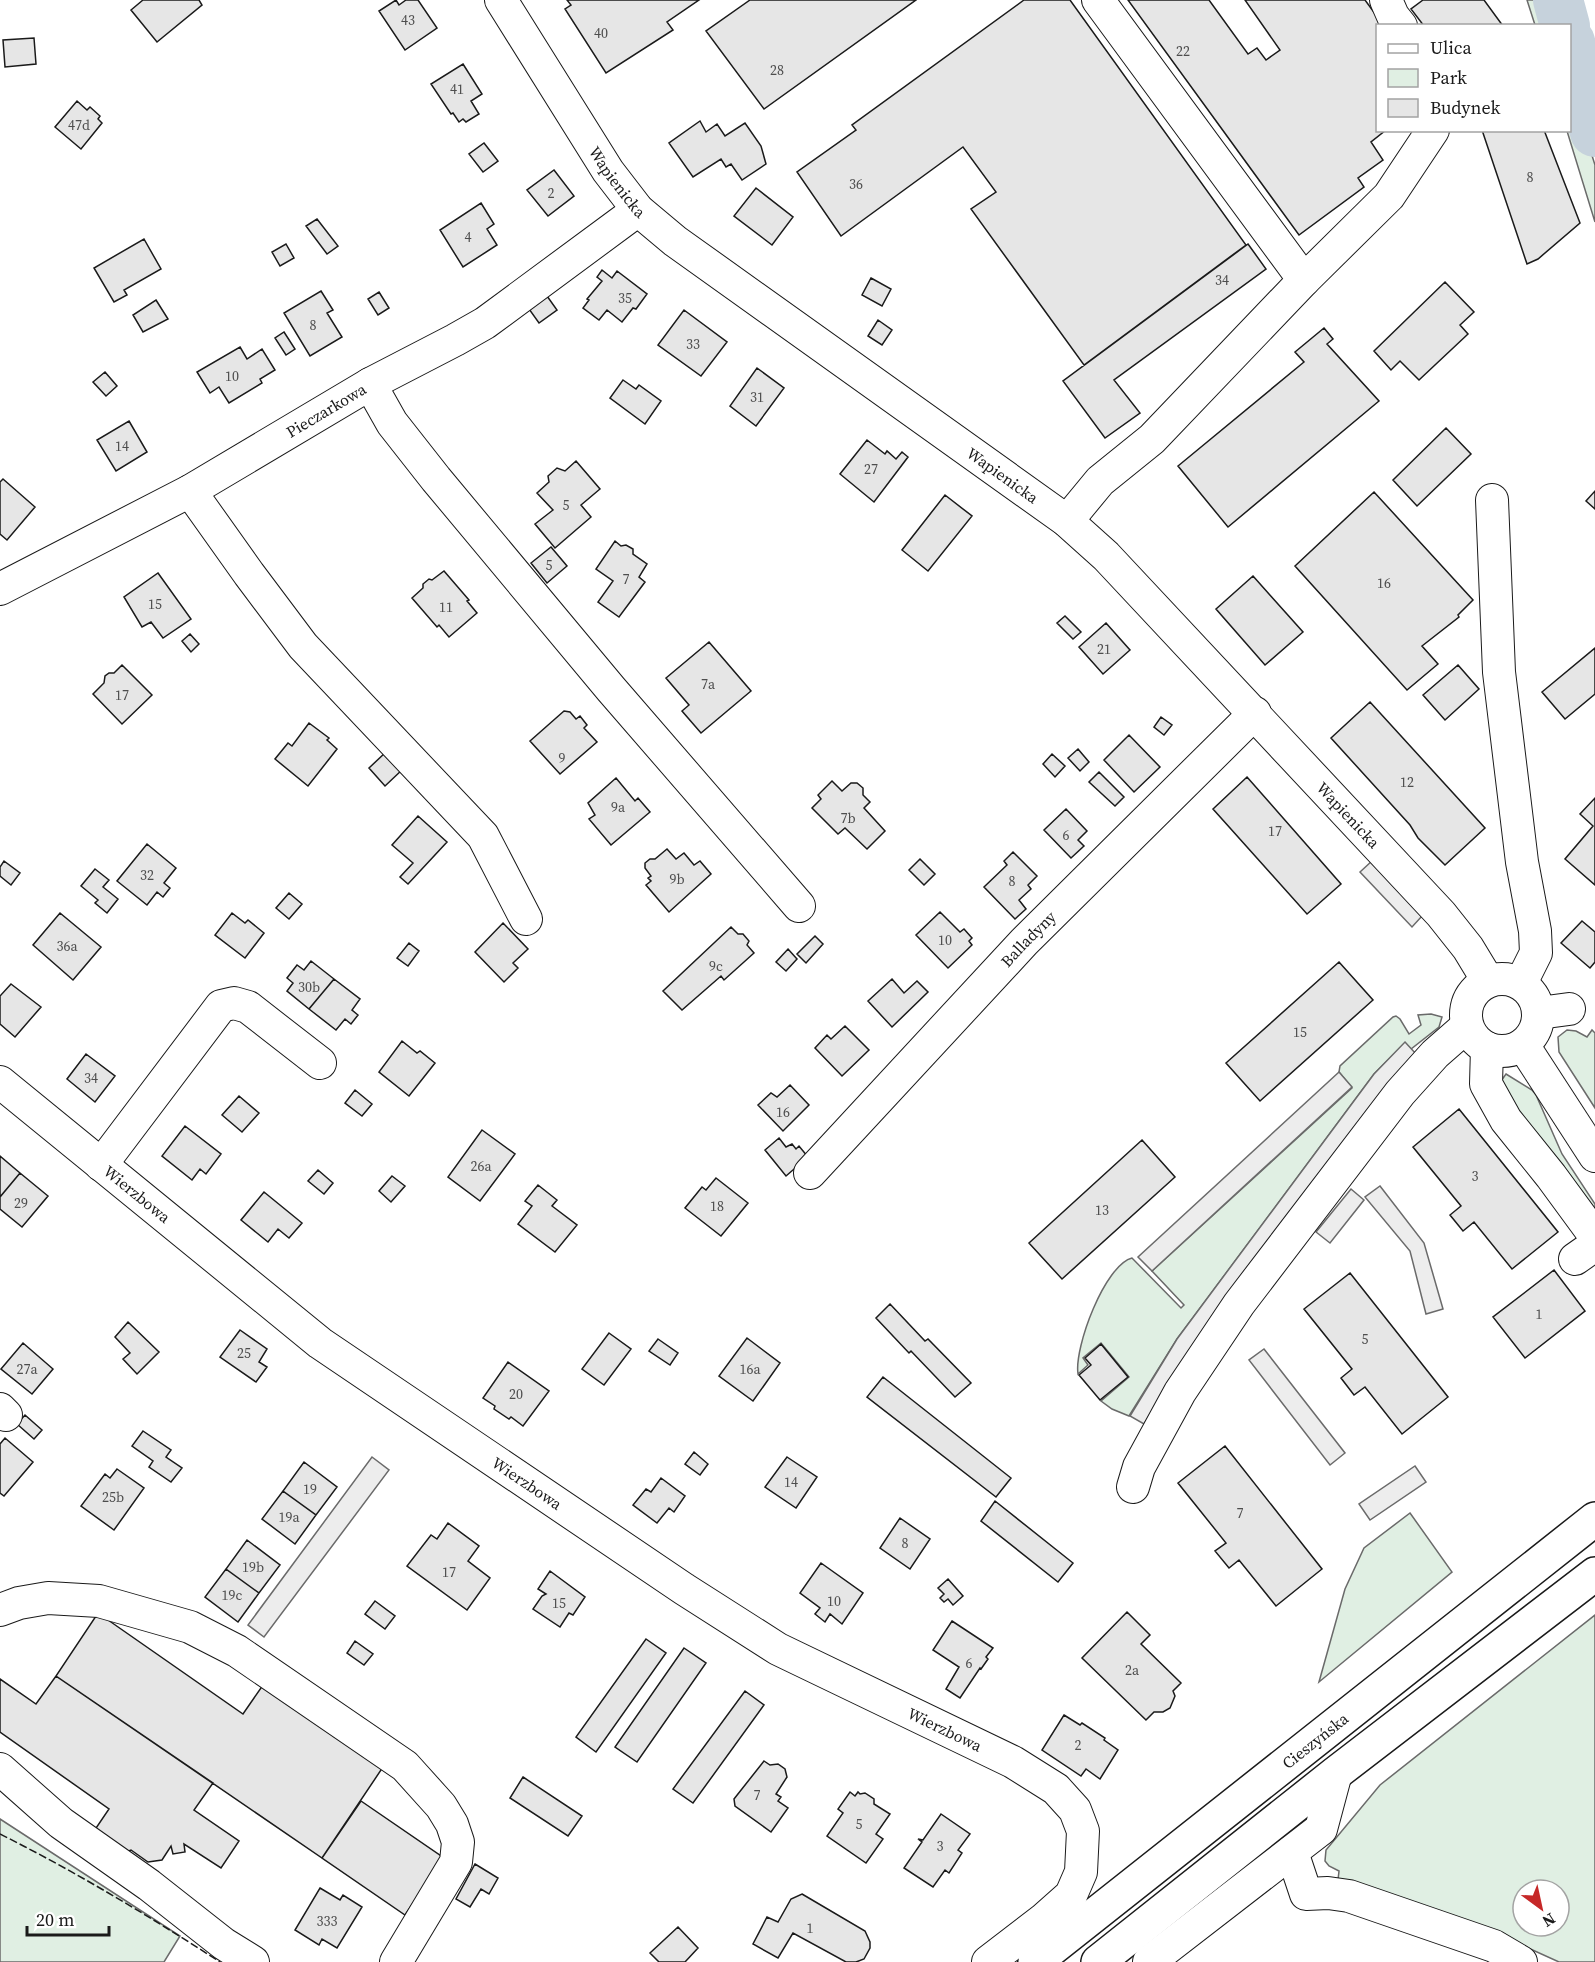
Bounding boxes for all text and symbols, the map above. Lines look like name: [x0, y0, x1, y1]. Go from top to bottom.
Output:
house number: 43: [401, 10, 415, 30]
house number: 40: [594, 23, 608, 43]
legend: [1376, 24, 1571, 132]
text: Ulica: [1430, 35, 1473, 60]
house number: 22: [1176, 41, 1190, 61]
house number: 28: [770, 60, 784, 80]
text: Park: [1430, 65, 1467, 90]
house number: 41: [450, 79, 464, 99]
text: Budynek: [1430, 95, 1500, 120]
house number: 47d: [68, 115, 90, 135]
street label: Wapienicka: [584, 142, 651, 223]
house number: 8: [1527, 167, 1534, 187]
house number: 36: [849, 174, 863, 194]
house number: 2: [548, 183, 555, 203]
house number: 4: [465, 227, 472, 247]
house number: 34: [1215, 270, 1229, 290]
house number: 35: [618, 288, 632, 308]
house number: 8: [310, 315, 317, 335]
house number: 33: [686, 334, 700, 354]
house number: 10: [225, 366, 239, 386]
street label: Pieczarkowa: [282, 377, 371, 443]
house number: 31: [750, 387, 764, 407]
house number: 14: [115, 436, 129, 456]
street label: Wapienicka: [962, 442, 1044, 509]
house number: 27: [864, 459, 878, 479]
house number: 5: [563, 495, 570, 515]
house number: 5: [546, 555, 553, 575]
house number: 7: [623, 569, 630, 589]
house number: 16: [1377, 573, 1391, 593]
house number: 15: [148, 594, 162, 614]
house number: 11: [439, 597, 453, 617]
house number: 21: [1097, 639, 1111, 659]
house number: 7a: [701, 674, 716, 694]
house number: 17: [115, 685, 129, 705]
house number: 9: [559, 748, 566, 768]
house number: 12: [1400, 772, 1414, 792]
street label: Wapienicka: [1312, 777, 1385, 854]
house number: 9a: [611, 797, 626, 817]
house number: 7b: [840, 808, 856, 828]
house number: 17: [1268, 821, 1282, 841]
house number: 6: [1063, 825, 1070, 845]
house number: 32: [140, 865, 154, 885]
house number: 9b: [669, 869, 685, 889]
house number: 8: [1009, 871, 1016, 891]
street label: Balladyny: [996, 905, 1061, 972]
house number: 10: [938, 930, 952, 950]
house number: 36a: [56, 936, 78, 956]
house number: 9c: [709, 956, 723, 976]
house number: 30b: [298, 977, 320, 997]
house number: 15: [1293, 1022, 1307, 1042]
house number: 34: [84, 1068, 98, 1088]
house number: 16: [776, 1102, 790, 1122]
house number: 26a: [470, 1156, 492, 1176]
street label: Wierzbowa: [99, 1160, 176, 1228]
house number: 3: [1472, 1166, 1479, 1186]
house number: 29: [14, 1193, 28, 1213]
house number: 18: [710, 1196, 724, 1216]
house number: 13: [1095, 1200, 1109, 1220]
house number: 1: [1536, 1304, 1543, 1324]
house number: 5: [1362, 1329, 1369, 1349]
house number: 25: [237, 1343, 251, 1363]
house number: 27a: [16, 1359, 38, 1379]
house number: 16a: [739, 1359, 761, 1379]
house number: 20: [509, 1384, 523, 1404]
street label: Wierzbowa: [488, 1451, 567, 1515]
house number: 14: [784, 1472, 798, 1492]
house number: 19: [303, 1479, 317, 1499]
house number: 25b: [102, 1487, 124, 1507]
house number: 7: [1237, 1503, 1244, 1523]
house number: 19a: [278, 1507, 300, 1527]
house number: 8: [902, 1533, 909, 1553]
house number: 19b: [242, 1557, 264, 1577]
house number: 17: [442, 1562, 456, 1582]
house number: 19c: [222, 1585, 243, 1605]
house number: 10: [827, 1591, 841, 1611]
house number: 15: [552, 1593, 566, 1613]
house number: 6: [966, 1653, 973, 1673]
house number: 2a: [1125, 1660, 1140, 1680]
street label: Wierzbowa: [904, 1702, 987, 1757]
street label: Cieszyńska: [1277, 1707, 1353, 1774]
house number: 2: [1075, 1735, 1082, 1755]
house number: 7: [754, 1785, 761, 1805]
house number: 5: [856, 1814, 863, 1834]
house number: 3: [937, 1836, 944, 1856]
north arrow: [1511, 1878, 1571, 1938]
scale bar: [27, 1899, 110, 1937]
text: 20 m: [36, 1907, 74, 1932]
text: N: [1538, 1908, 1560, 1933]
house number: 333: [317, 1911, 338, 1931]
house number: 1: [807, 1918, 814, 1938]

